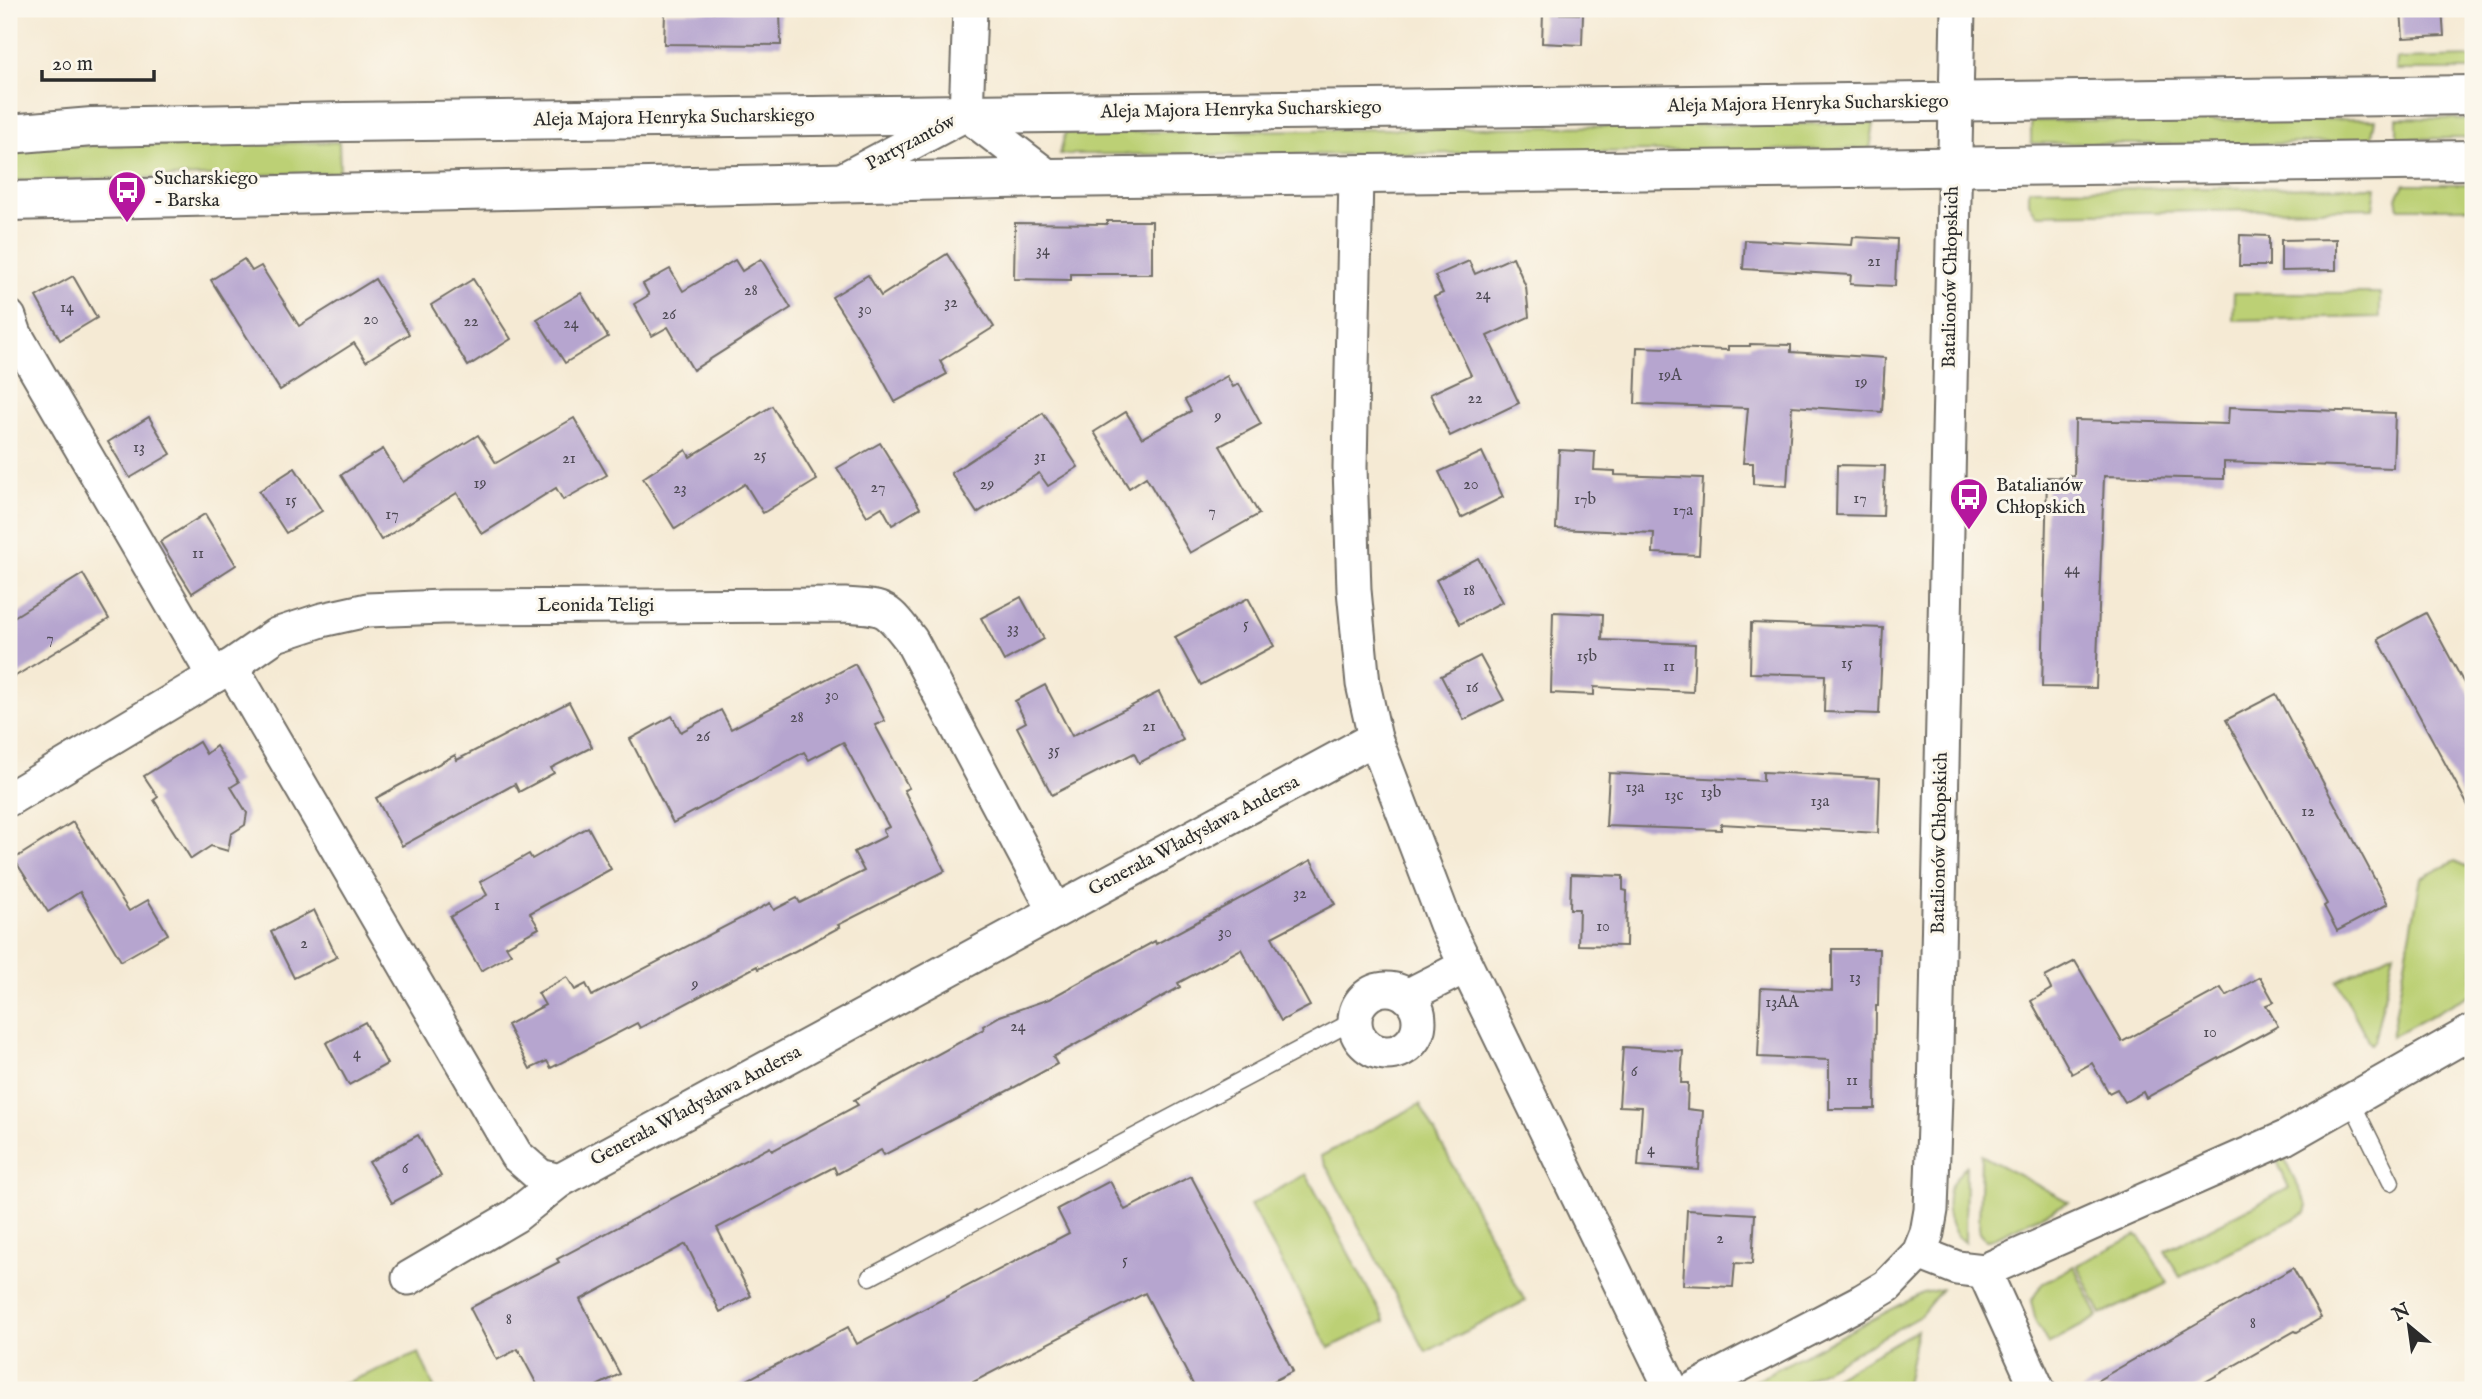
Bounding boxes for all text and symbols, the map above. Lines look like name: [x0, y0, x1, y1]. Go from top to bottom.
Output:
scale bar: [42, 38, 154, 82]
text: 20 m: [52, 51, 93, 78]
street label: Aleja Majora Henryka Sucharskiego: [1666, 90, 1949, 118]
street label: Aleja Majora Henryka Sucharskiego: [1099, 96, 1382, 124]
street label: Aleja Majora Henryka Sucharskiego: [532, 104, 815, 132]
street label: Partyzantów: [862, 109, 960, 177]
place label: Sucharskiego - Barska: [154, 167, 258, 213]
bus stop icon: Sucharskiego - Barska: [106, 169, 148, 224]
street label: Batalionów Chłopskich: [1937, 186, 1965, 368]
house number: 34: [1036, 241, 1050, 261]
house number: 21: [1867, 252, 1881, 272]
house number: 28: [744, 281, 758, 301]
house number: 24: [1475, 285, 1491, 305]
house number: 32: [944, 293, 958, 313]
house number: 14: [60, 298, 74, 318]
house number: 30: [858, 300, 872, 320]
house number: 26: [662, 305, 676, 325]
house number: 20: [363, 310, 379, 330]
house number: 22: [463, 312, 479, 332]
house number: 24: [563, 314, 579, 334]
house number: 19A: [1658, 366, 1683, 386]
house number: 19: [1855, 373, 1867, 393]
house number: 22: [1467, 389, 1483, 409]
house number: 9: [1214, 407, 1222, 427]
house number: 13: [133, 438, 145, 458]
house number: 25: [753, 446, 767, 466]
house number: 31: [1034, 447, 1046, 467]
house number: 21: [562, 449, 576, 469]
house number: 19: [474, 474, 486, 494]
place label: Batalianów Chłopskich: [1996, 474, 2085, 520]
house number: 29: [980, 475, 994, 495]
house number: 20: [1463, 475, 1479, 495]
bus stop icon: Batalianów Chłopskich: [1948, 476, 1990, 531]
house number: 27: [871, 478, 885, 498]
house number: 23: [673, 479, 687, 499]
house number: 17: [1853, 489, 1867, 509]
house number: 17b: [1574, 490, 1596, 510]
house number: 15: [285, 491, 297, 511]
house number: 17a: [1673, 501, 1693, 521]
house number: 7: [1208, 502, 1216, 522]
house number: 17: [385, 505, 399, 525]
house number: 11: [192, 544, 204, 564]
house number: 44: [2064, 560, 2080, 580]
house number: 18: [1463, 581, 1475, 601]
street label: Leonida Teligi: [538, 594, 654, 618]
house number: 5: [1243, 615, 1249, 635]
house number: 33: [1007, 619, 1019, 639]
house number: 7: [46, 629, 54, 649]
house number: 15b: [1577, 647, 1598, 667]
house number: 15: [1841, 654, 1853, 674]
house number: 11: [1663, 657, 1675, 677]
house number: 16: [1466, 678, 1479, 698]
house number: 30: [825, 686, 839, 706]
house number: 28: [790, 708, 804, 728]
house number: 21: [1142, 717, 1156, 737]
house number: 26: [696, 727, 710, 747]
house number: 35: [1048, 741, 1060, 761]
street label: Batalionów Chłopskich: [1926, 752, 1954, 934]
street label: Generała Władysława Andersa: [1084, 770, 1304, 902]
house number: 13a: [1626, 778, 1645, 798]
house number: 13b: [1701, 783, 1722, 803]
house number: 13c: [1665, 786, 1684, 806]
house number: 13a: [1811, 792, 1830, 812]
house number: 12: [2301, 802, 2315, 822]
house number: 32: [1293, 884, 1307, 904]
house number: 1: [494, 896, 500, 916]
house number: 10: [1596, 917, 1610, 937]
house number: 30: [1218, 923, 1232, 943]
house number: 2: [300, 934, 308, 954]
house number: 13: [1849, 968, 1861, 988]
house number: 9: [691, 975, 699, 995]
house number: 13AA: [1765, 993, 1800, 1013]
house number: 24: [1010, 1017, 1026, 1037]
house number: 10: [2203, 1023, 2217, 1043]
street label: Generała Władysława Andersa: [586, 1040, 806, 1172]
house number: 4: [353, 1044, 361, 1064]
house number: 6: [1631, 1062, 1638, 1082]
house number: 11: [1846, 1071, 1858, 1091]
house number: 4: [1647, 1140, 1655, 1160]
house number: 6: [402, 1159, 409, 1179]
house number: 2: [1716, 1229, 1724, 1249]
house number: 5: [1122, 1251, 1128, 1271]
north arrow: [2374, 1290, 2444, 1360]
text: N: [2388, 1298, 2415, 1328]
house number: 8: [506, 1310, 512, 1330]
house number: 8: [2250, 1314, 2256, 1334]

